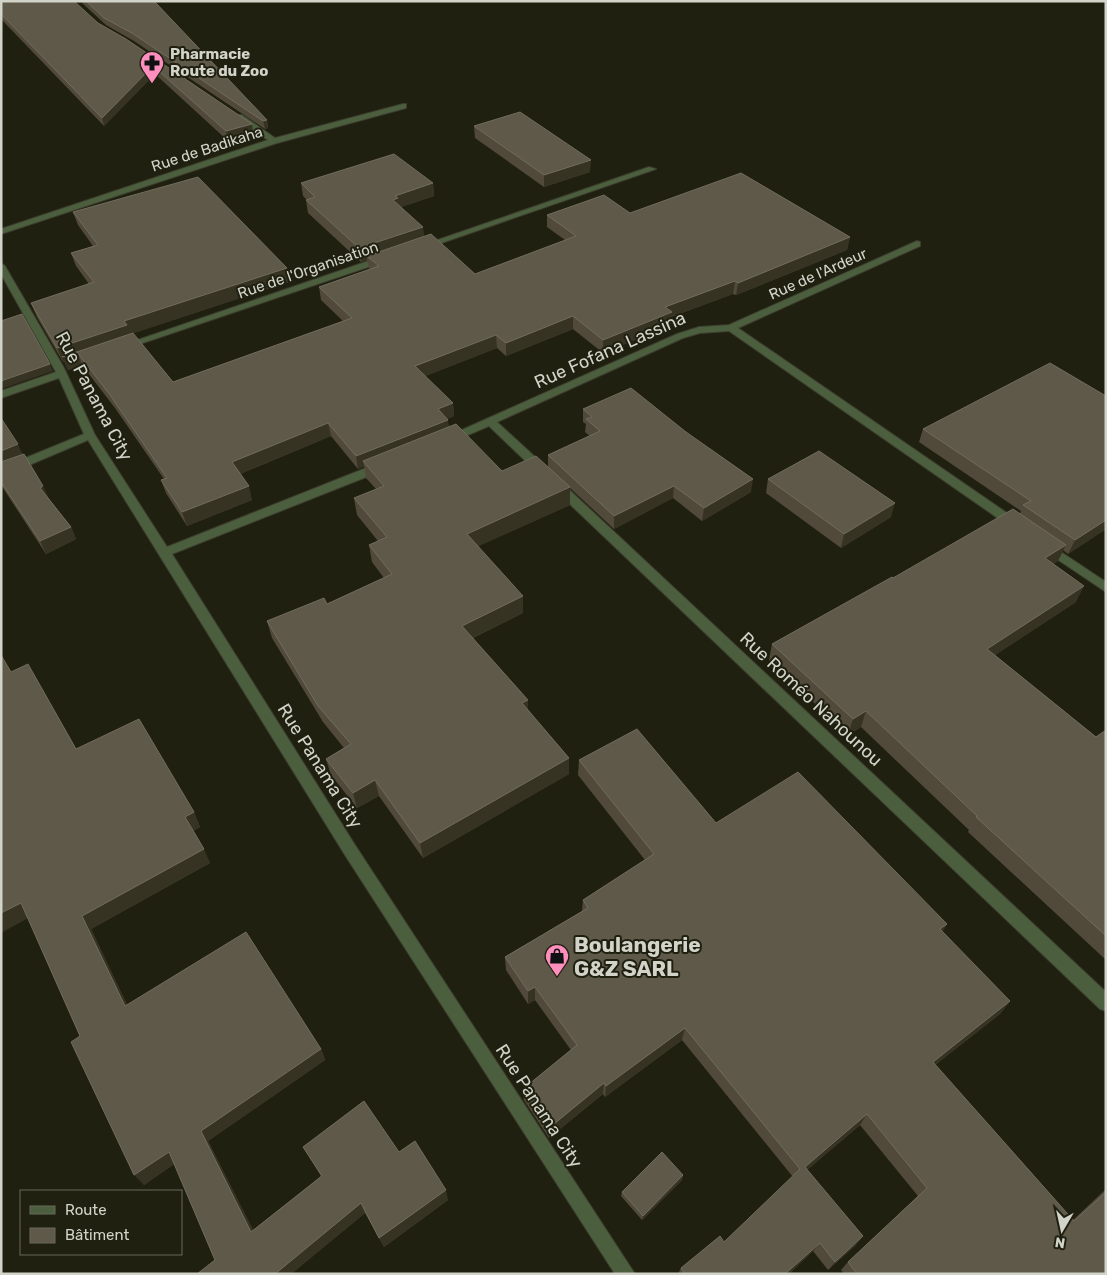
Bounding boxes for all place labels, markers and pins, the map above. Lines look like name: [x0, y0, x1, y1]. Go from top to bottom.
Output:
place label: Pharmacie Route du Zoo: [170, 45, 268, 80]
pharmacy icon: Pharmacie Route du Zoo: [139, 50, 165, 84]
place label: Boulangerie G&Z SARL: [574, 932, 701, 981]
shop icon: Boulangerie G&Z SARL: [544, 943, 570, 977]

